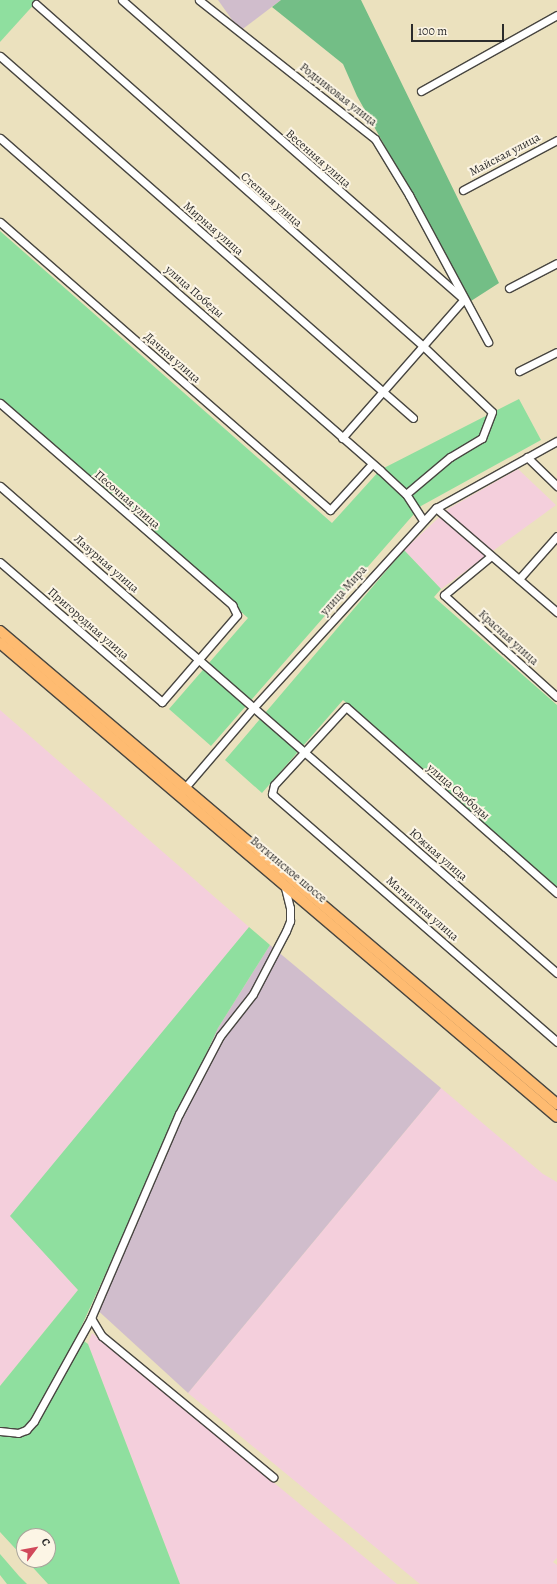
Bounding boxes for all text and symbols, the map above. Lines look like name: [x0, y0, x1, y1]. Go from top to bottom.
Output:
scale bar: [413, 16, 506, 42]
text: 100 m: [418, 23, 447, 39]
street label: Родниковая улица: [296, 60, 380, 130]
street label: Весенняя улица: [282, 127, 354, 191]
street label: Майская улица: [467, 130, 543, 180]
street label: Степная улица: [237, 169, 305, 231]
street label: Мирная улица: [180, 199, 246, 259]
street label: улица Победы: [162, 263, 226, 321]
street label: Дачная улица: [141, 330, 203, 386]
street label: Песочная улица: [91, 468, 163, 532]
street label: Лазурная улица: [71, 532, 141, 596]
street label: улица Мира: [318, 563, 370, 619]
street label: Пригородная улица: [45, 585, 131, 663]
street label: Красная улица: [475, 607, 541, 669]
street label: улица Свободы: [424, 761, 492, 823]
street label: Южная улица: [406, 826, 470, 884]
street label: Воткинское шоссе: [247, 834, 329, 906]
street label: Магнитная улица: [383, 874, 461, 944]
north arrow: [16, 1528, 56, 1568]
text: С: [38, 1535, 54, 1549]

